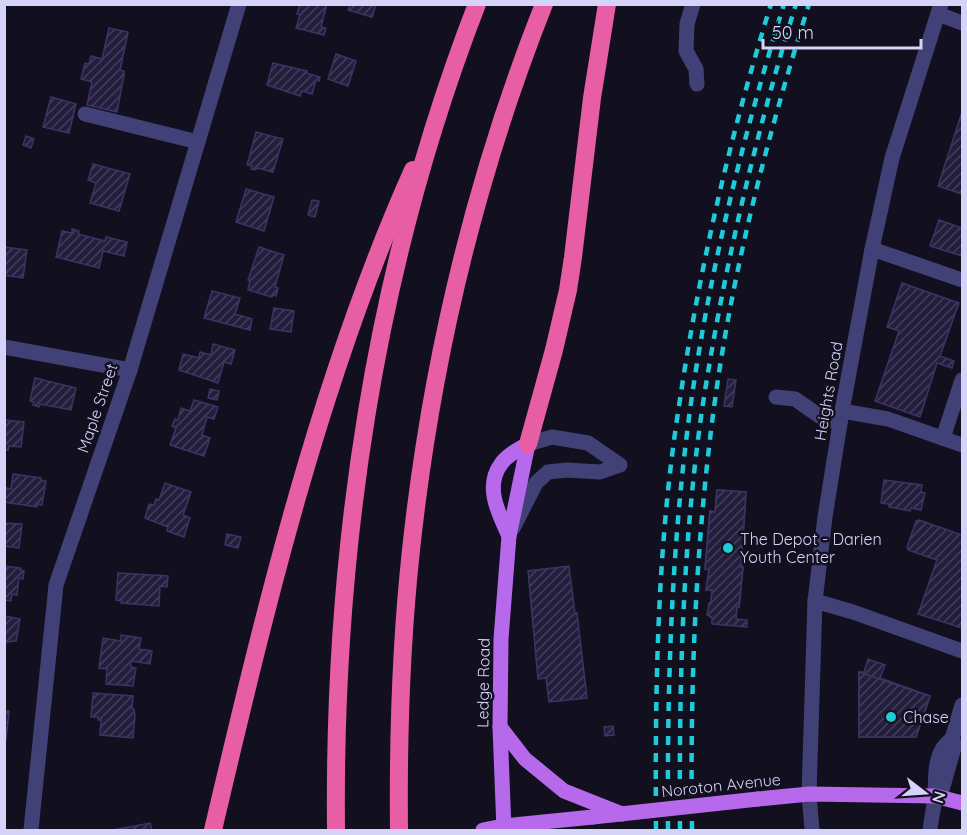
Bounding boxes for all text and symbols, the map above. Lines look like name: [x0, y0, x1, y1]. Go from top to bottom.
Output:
scale bar: [763, 12, 920, 50]
text: 50 m: [772, 21, 814, 44]
street label: Heights Road: [809, 340, 847, 442]
street label: Maple Street: [72, 361, 122, 455]
place label: The Depot - Darien Youth Center: [740, 529, 882, 567]
marker: The Depot - Darien Youth Center: [721, 541, 735, 555]
street label: Ledge Road: [472, 638, 494, 728]
place label: Chase: [903, 707, 949, 727]
marker: Chase: [884, 710, 898, 724]
north arrow: [895, 763, 955, 823]
street label: Noroton Avenue: [660, 769, 782, 801]
text: N: [928, 789, 951, 806]

